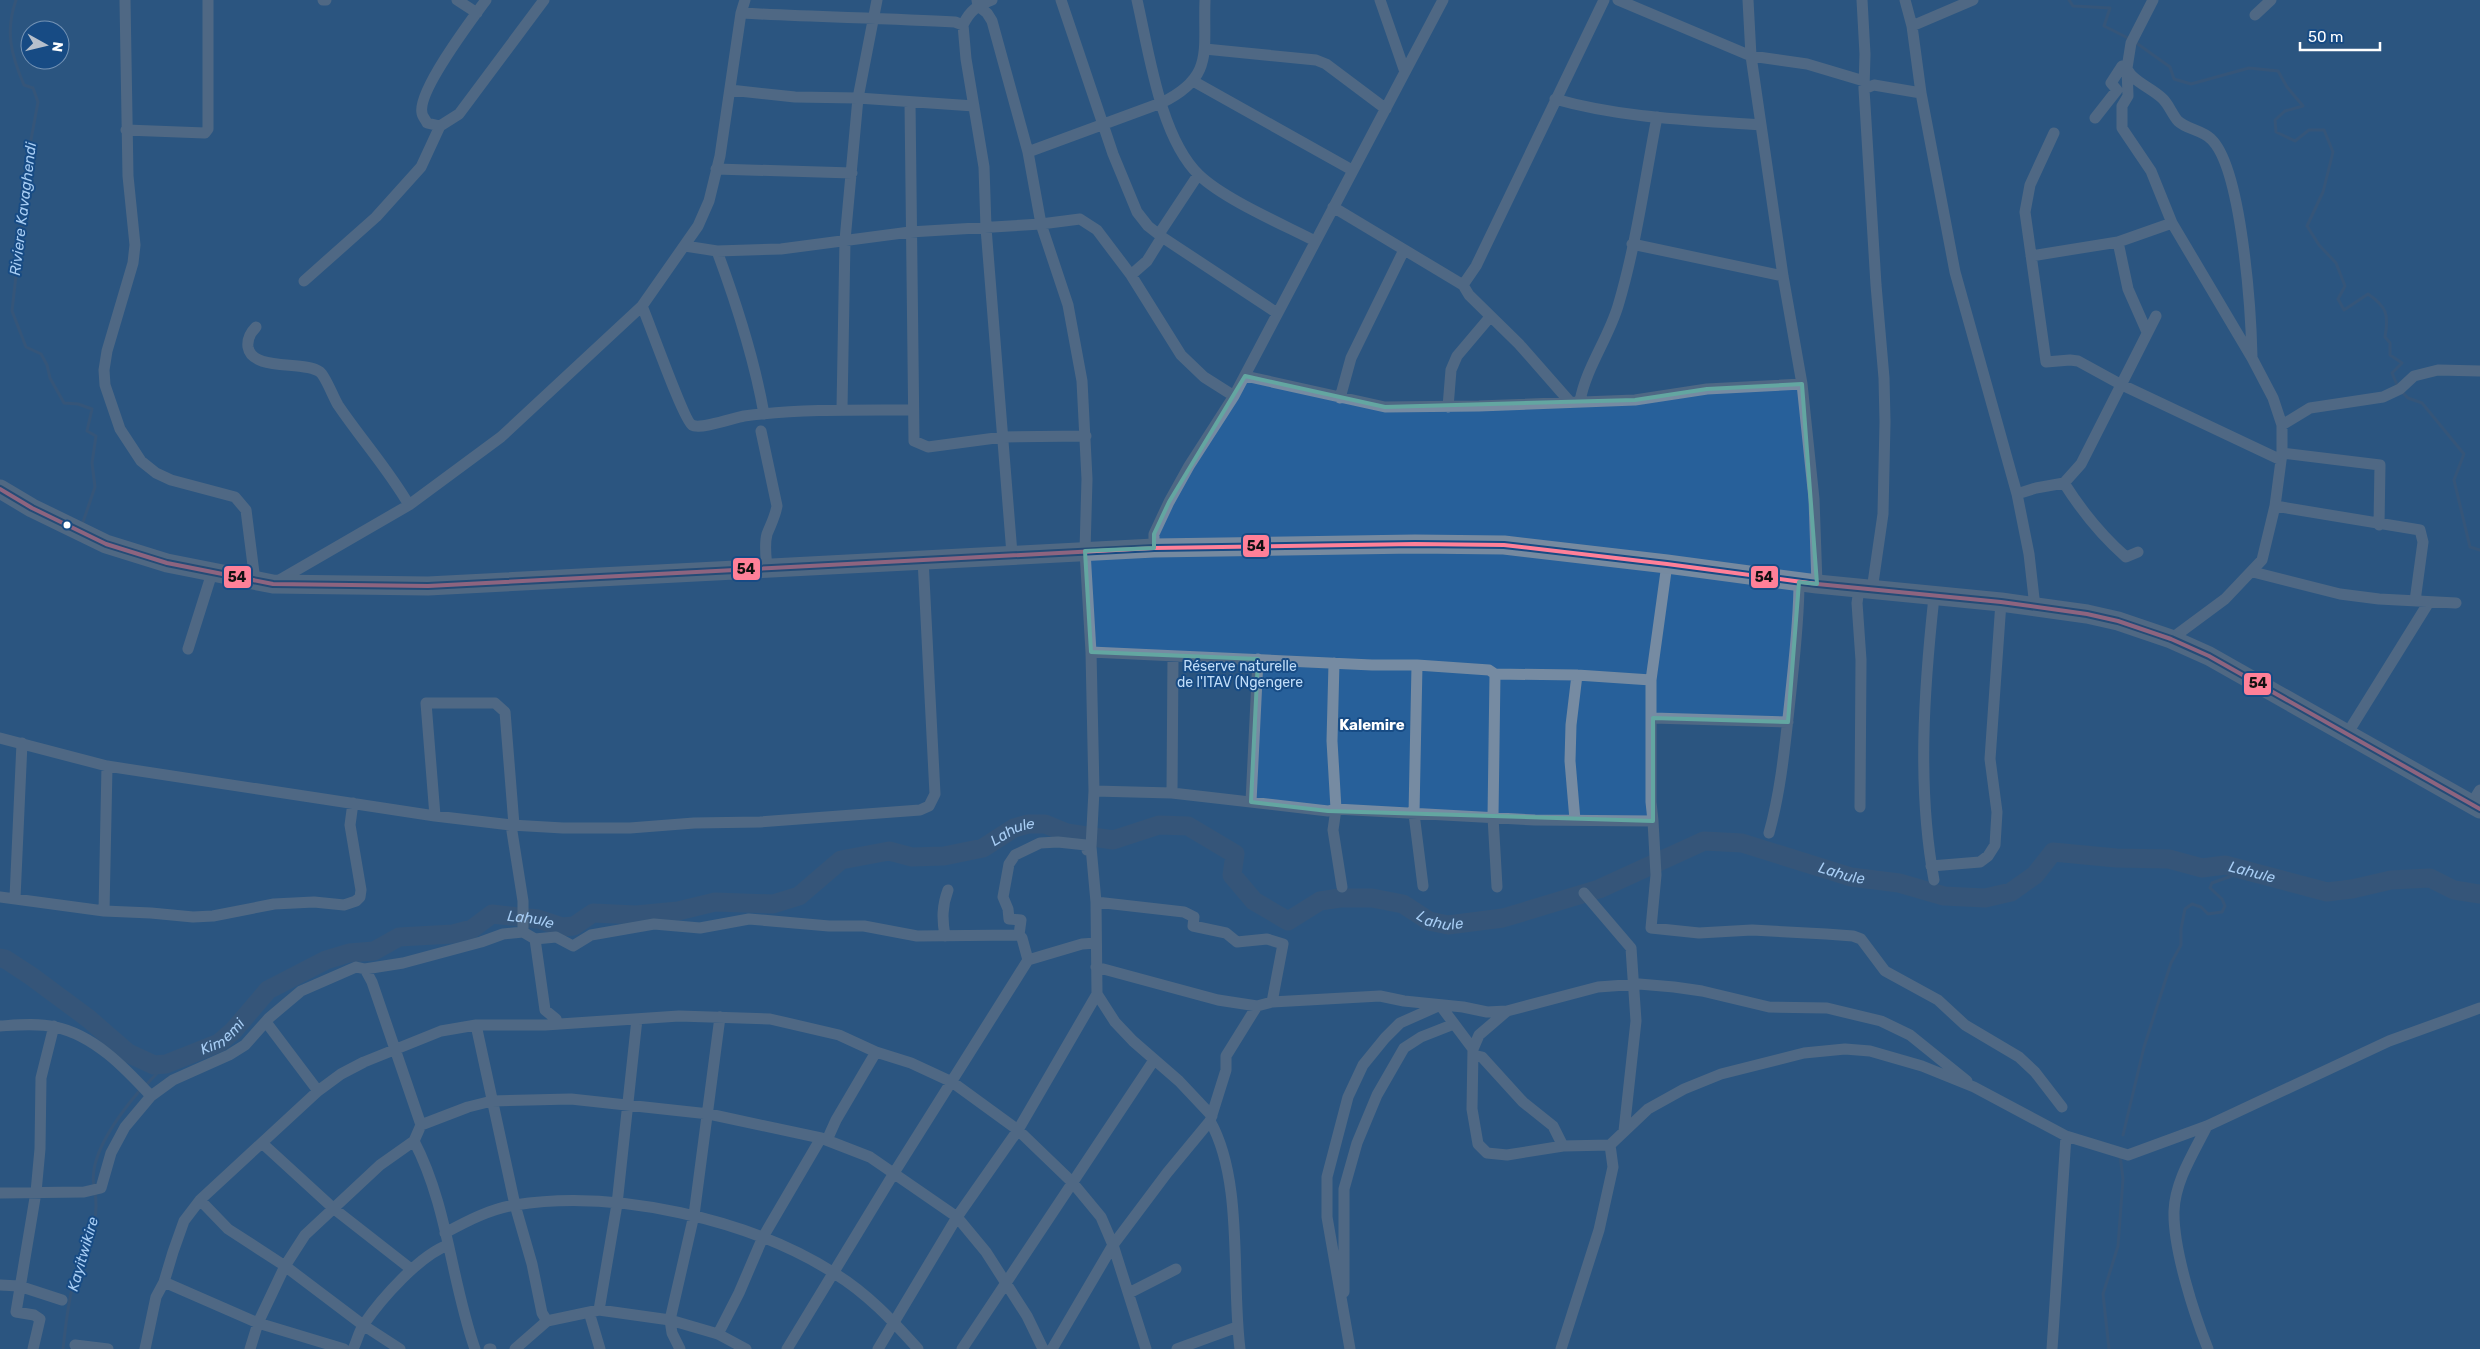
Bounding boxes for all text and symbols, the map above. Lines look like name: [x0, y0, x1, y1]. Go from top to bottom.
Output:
north arrow: [20, 20, 70, 70]
scale bar: [2300, 20, 2380, 52]
text: 50 m: [2308, 28, 2343, 46]
text: N: [48, 41, 66, 53]
water label: Riviere Kavaghendi: [6, 141, 40, 277]
unlabelled marker: [62, 520, 72, 530]
line badge: 54: [1242, 534, 1270, 558]
text: 54: [1247, 538, 1266, 555]
line badge: 54: [732, 557, 761, 581]
text: 54: [737, 561, 756, 578]
line badge: 54: [223, 565, 252, 589]
line badge: 54: [1750, 565, 1779, 589]
text: 54: [228, 569, 247, 586]
text: 54: [1755, 569, 1774, 586]
park label: Réserve naturelle de l'ITAV (Ngengere: [1177, 658, 1303, 691]
line badge: 54: [2243, 672, 2272, 696]
text: 54: [2249, 675, 2268, 692]
district label: Kalemire: [1339, 716, 1405, 734]
water label: Lahule: [987, 815, 1035, 850]
water label: Lahule: [2227, 857, 2278, 887]
water label: Lahule: [1816, 858, 1866, 888]
water label: Lahule: [1413, 906, 1465, 934]
water label: Lahule: [506, 907, 557, 933]
water label: Kimemi: [198, 1015, 249, 1059]
water label: Kayitwikire: [64, 1214, 102, 1293]

